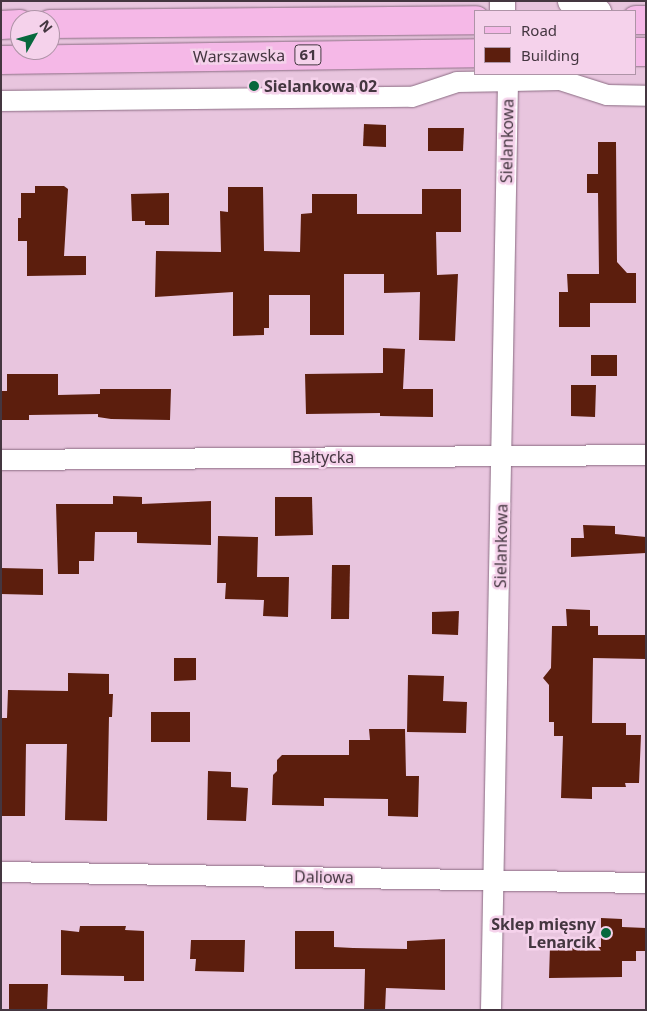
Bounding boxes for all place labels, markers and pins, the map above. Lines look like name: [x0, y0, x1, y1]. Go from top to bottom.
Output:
place label: Sielankowa 02: [264, 76, 377, 96]
marker: Sielankowa 02: [248, 80, 260, 92]
place label: Sklep mięsny Lenarcik: [491, 914, 596, 952]
marker: Sklep mięsny Lenarcik: [600, 927, 612, 939]

